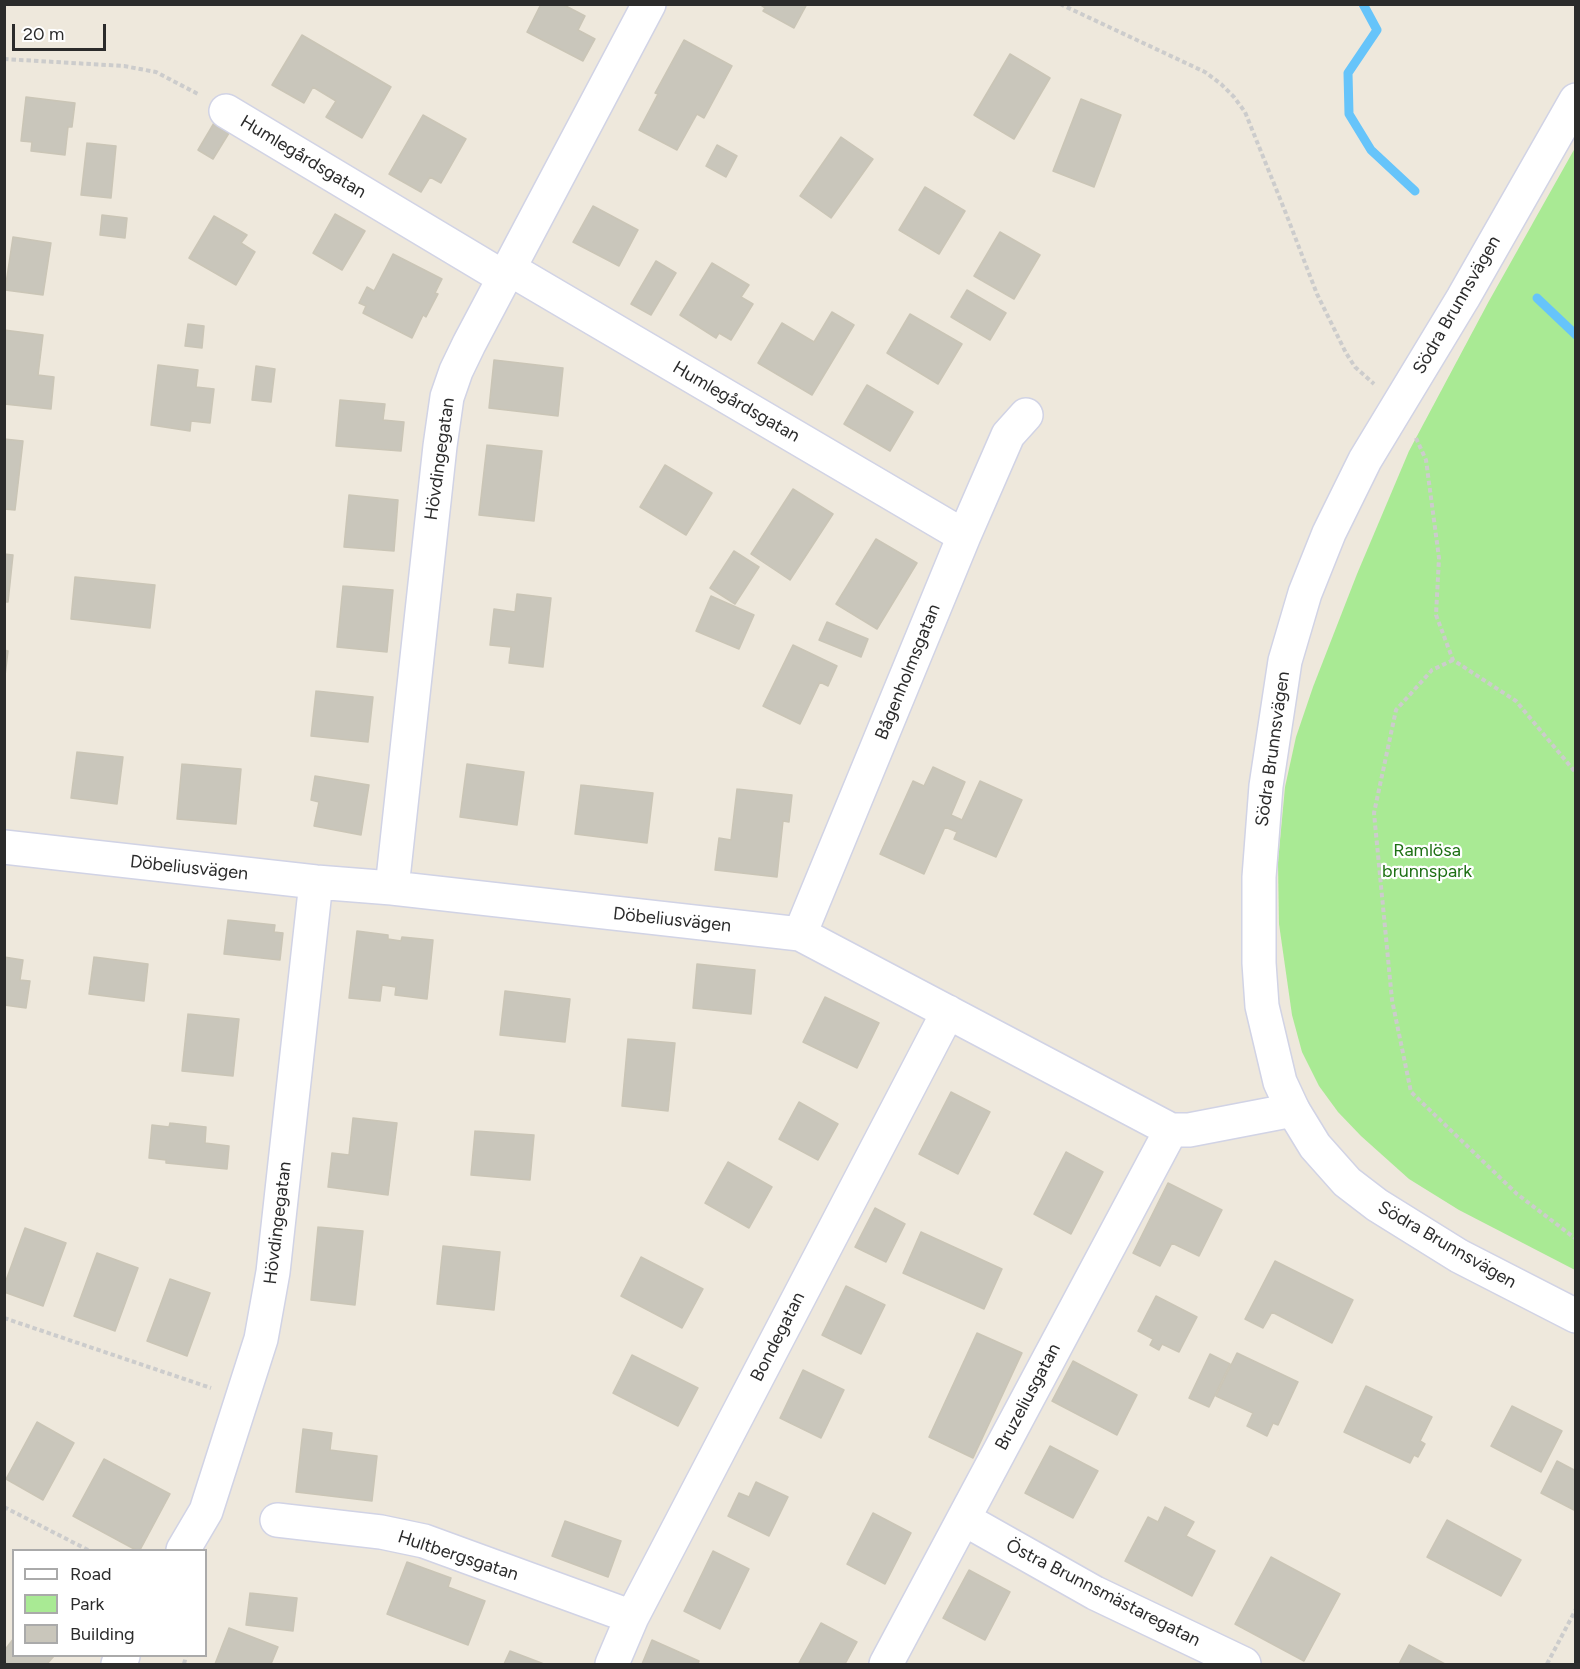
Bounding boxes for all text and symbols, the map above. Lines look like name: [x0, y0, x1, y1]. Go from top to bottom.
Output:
scale bar: [15, 12, 110, 50]
text: 20 m: [23, 23, 64, 45]
street label: Humlegårdsgatan: [236, 111, 370, 203]
street label: Södra Brunnsvägen: [1409, 232, 1505, 378]
street label: Humlegårdsgatan: [669, 357, 803, 447]
street label: Hövdingegatan: [421, 396, 459, 522]
street label: Bågenholmsgatan: [871, 601, 945, 743]
street label: Södra Brunnsvägen: [1251, 670, 1295, 828]
park label: Ramlösa brunnspark: [1382, 840, 1472, 882]
street label: Döbeliusvägen: [129, 851, 249, 885]
street label: Döbeliusvägen: [612, 903, 732, 937]
street label: Hövdingegatan: [260, 1160, 296, 1286]
street label: Södra Brunnsvägen: [1374, 1197, 1520, 1293]
street label: Bondegatan: [746, 1289, 810, 1385]
street label: Bruzeliusgatan: [991, 1340, 1065, 1454]
street label: Hultbergsgatan: [395, 1526, 521, 1586]
street label: Östra Brunnsmästaregatan: [1002, 1535, 1204, 1651]
legend: [12, 1549, 207, 1657]
text: Road: [70, 1563, 111, 1585]
text: Park: [70, 1593, 104, 1615]
text: Building: [70, 1623, 135, 1645]

